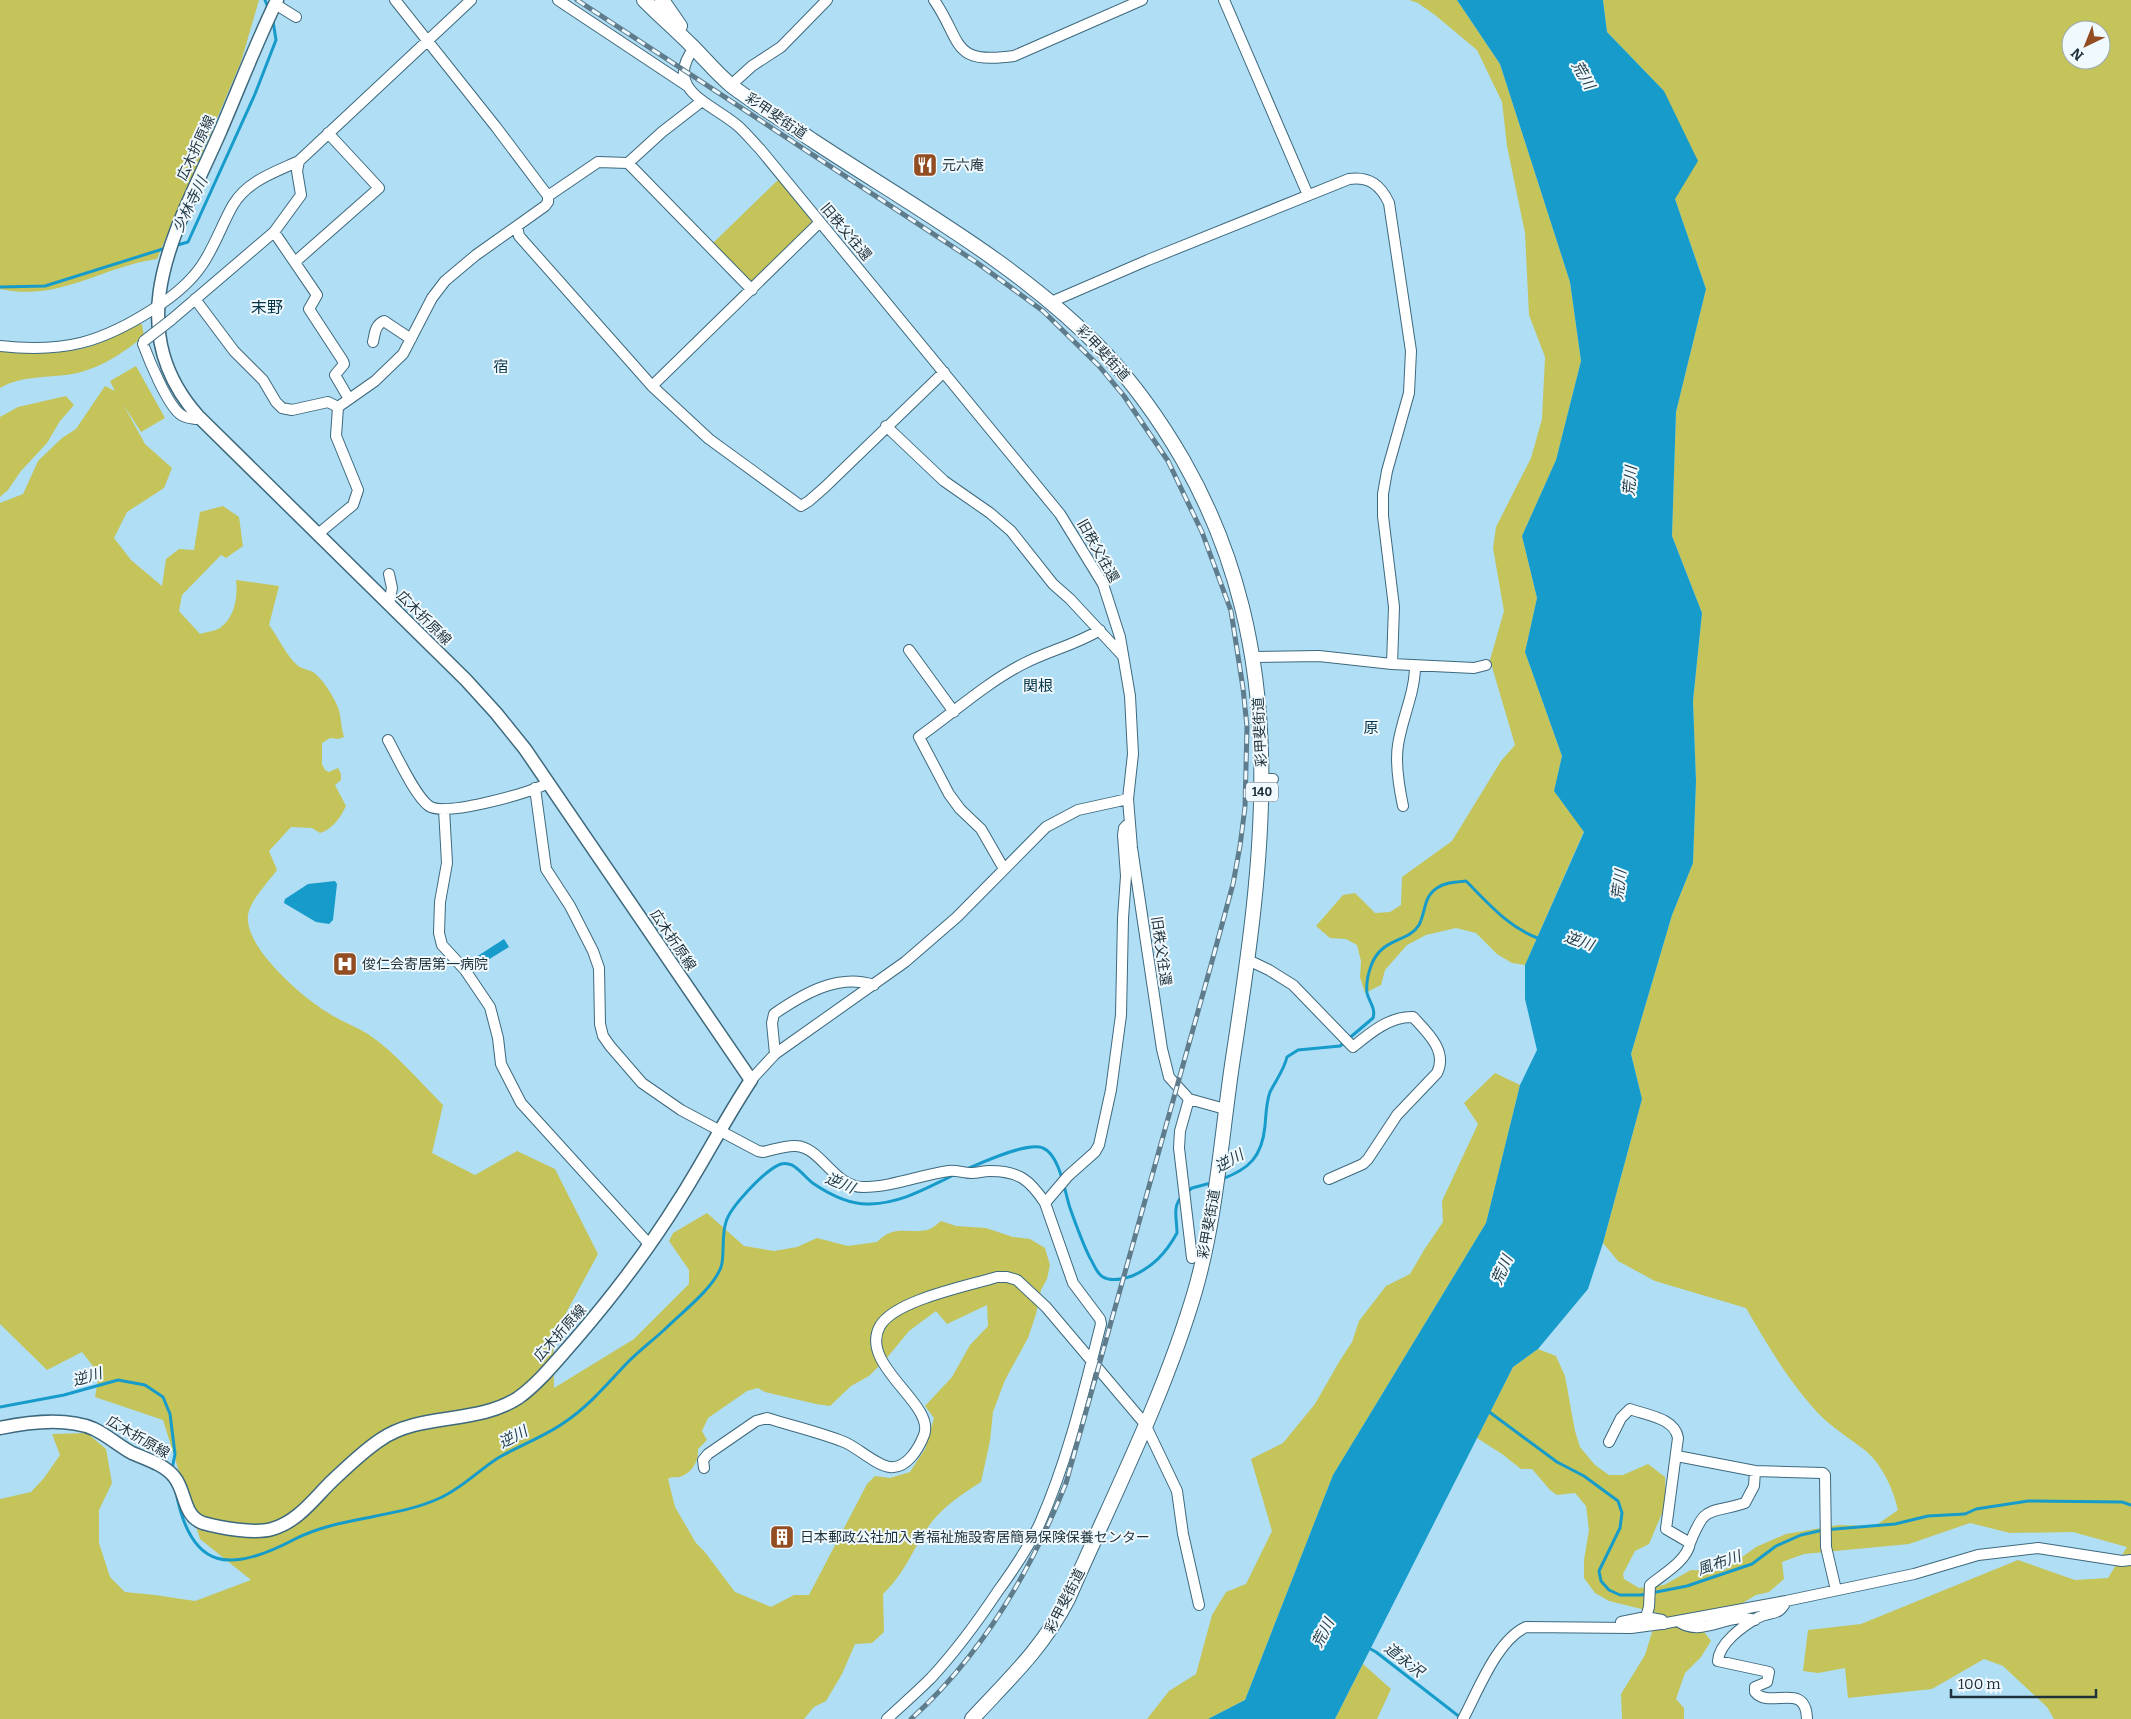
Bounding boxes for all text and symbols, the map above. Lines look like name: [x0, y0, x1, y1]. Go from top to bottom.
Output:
north arrow: [2061, 20, 2111, 70]
text: N: [2068, 44, 2087, 64]
water label: 荒川: [1568, 58, 1599, 94]
street label: 彩甲斐街道: [742, 89, 810, 143]
street label: 広木折原線: [174, 113, 218, 183]
restaurant icon: 元六庵: [912, 152, 938, 178]
place label: 元六庵: [942, 157, 984, 174]
water label: 少林寺川: [169, 172, 212, 236]
street label: 旧秩父往還: [817, 200, 875, 264]
district label: 末野: [251, 298, 283, 317]
street label: 彩甲斐街道: [1073, 322, 1133, 384]
district label: 宿: [493, 358, 509, 376]
water label: 荒川: [1620, 463, 1640, 497]
street label: 旧秩父往還: [1074, 516, 1122, 586]
street label: 広木折原線: [393, 587, 455, 649]
district label: 関根: [1023, 677, 1053, 695]
street label: 彩甲斐街道: [1250, 697, 1270, 767]
district label: 原: [1363, 719, 1379, 737]
road number: 140: [1246, 782, 1278, 802]
water label: 荒川: [1608, 867, 1630, 901]
street label: 広木折原線: [646, 906, 700, 974]
street label: 旧秩父往還: [1148, 915, 1174, 987]
water label: 逆川: [1562, 928, 1598, 955]
hospital icon: 俊仁会寄居第一病院: [332, 951, 358, 977]
place label: 俊仁会寄居第一病院: [362, 956, 488, 973]
water label: 逆川: [1212, 1145, 1248, 1176]
water label: 逆川: [823, 1169, 859, 1198]
street label: 彩甲斐街道: [1195, 1188, 1223, 1260]
water label: 荒川: [1488, 1251, 1517, 1287]
street label: 広木折原線: [530, 1301, 590, 1365]
water label: 逆川: [70, 1364, 106, 1390]
street label: 広木折原線: [103, 1412, 173, 1462]
water label: 逆川: [496, 1421, 532, 1452]
building icon: 日本郵政公社加入者福祉施設寄居簡易保険保養センター: [769, 1524, 795, 1550]
place label: 日本郵政公社加入者福祉施設寄居簡易保険保養センター: [800, 1529, 1150, 1546]
water label: 風布川: [1695, 1547, 1745, 1579]
street label: 彩甲斐街道: [1042, 1566, 1088, 1636]
water label: 荒川: [1308, 1614, 1339, 1650]
water label: 道永沢: [1381, 1639, 1429, 1682]
scale bar: [1951, 1666, 2096, 1698]
text: 100 m: [1958, 1675, 2001, 1693]

